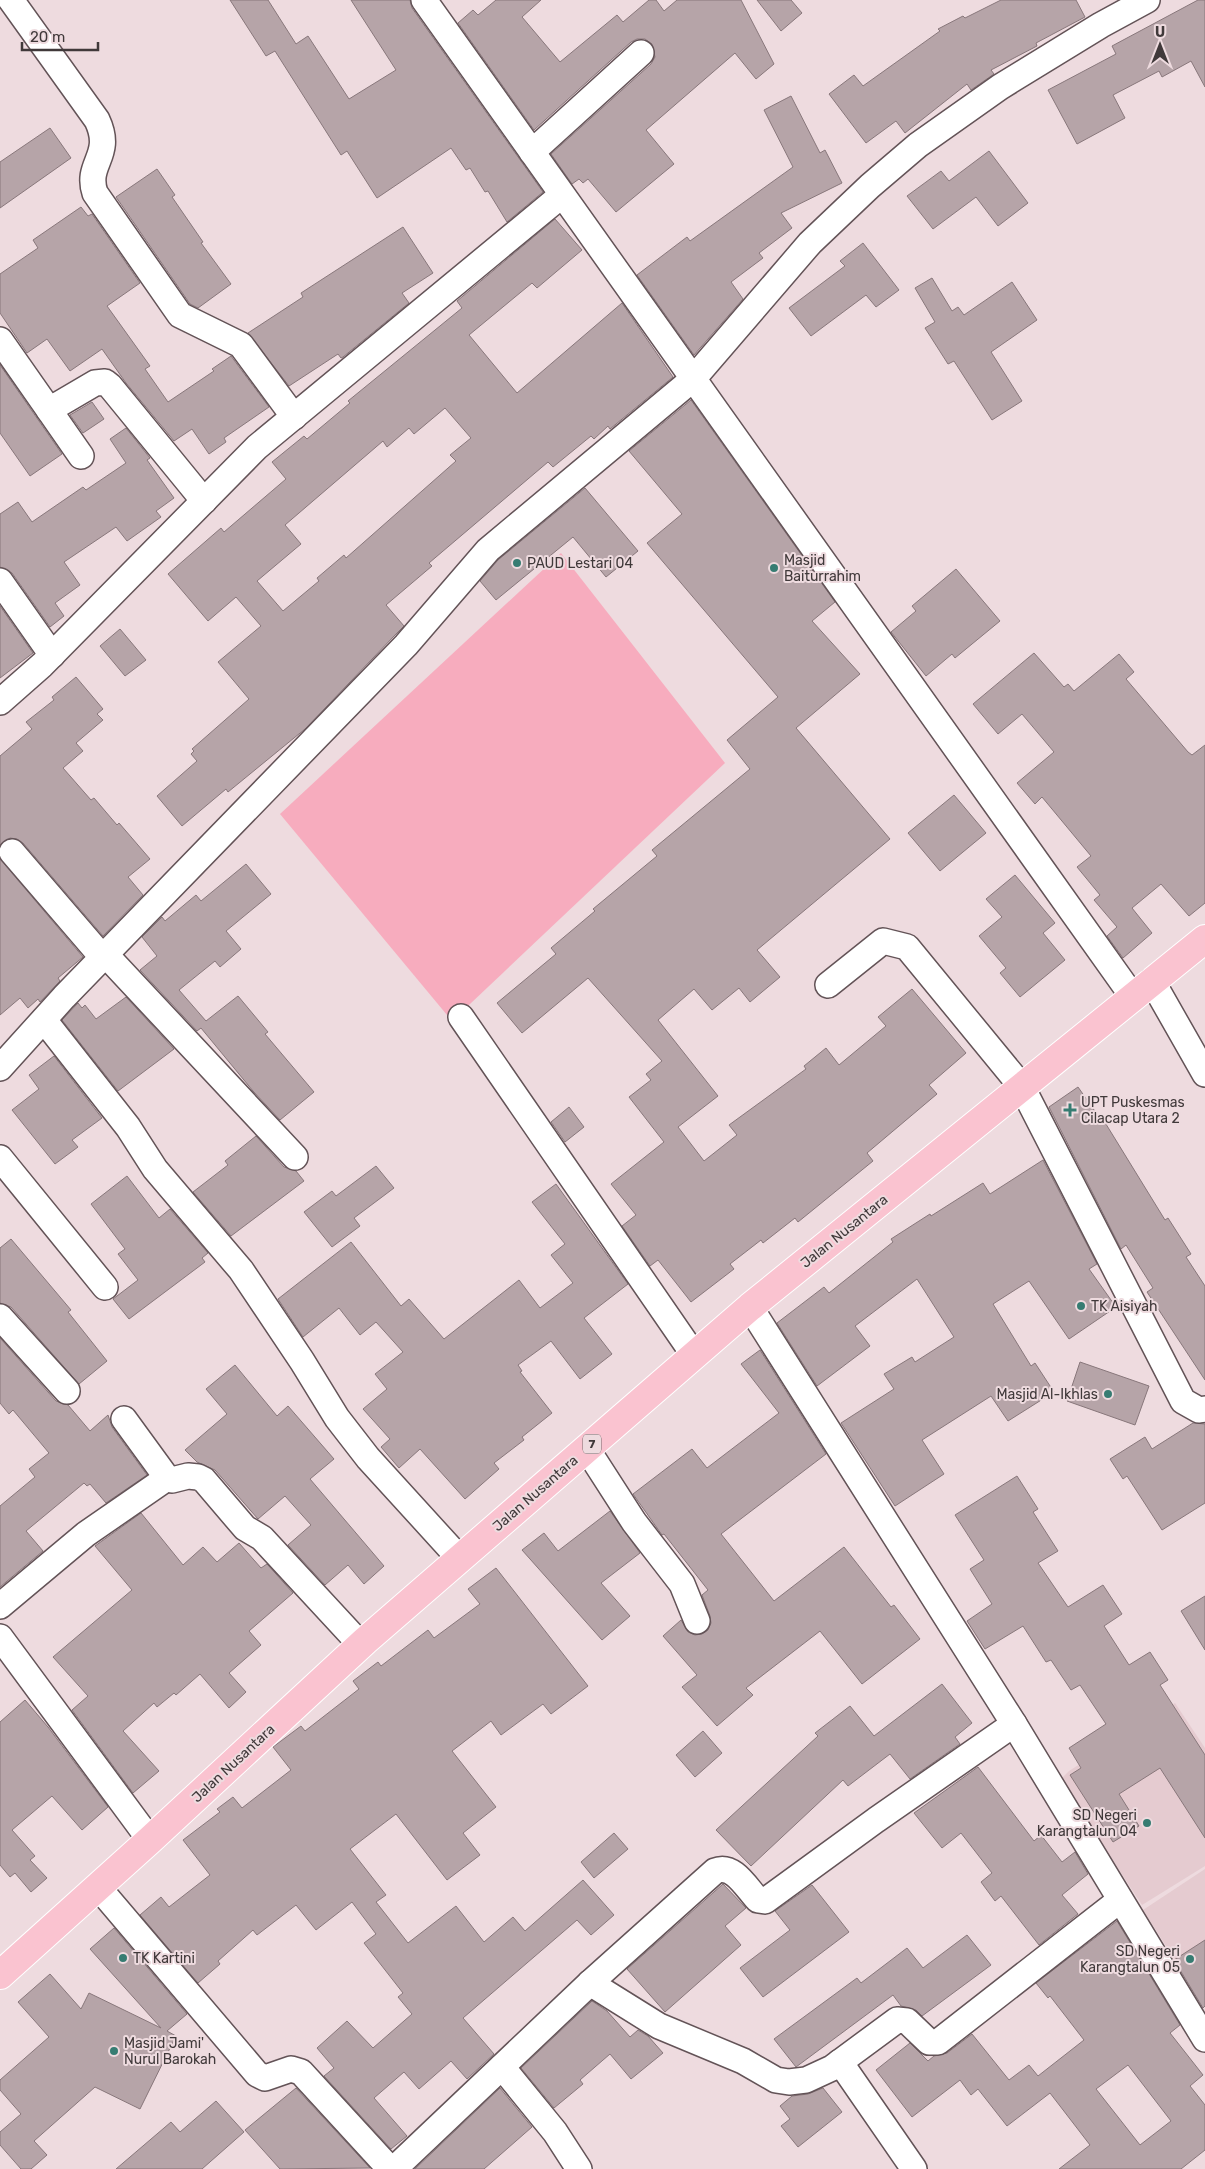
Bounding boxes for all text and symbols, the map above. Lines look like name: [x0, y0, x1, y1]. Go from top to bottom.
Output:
scale bar: [22, 20, 99, 52]
north arrow: [1135, 20, 1185, 70]
text: U: [1155, 24, 1165, 41]
text: 20 m: [30, 28, 65, 46]
place label: Masjid Baiturrahim: [784, 552, 861, 585]
place label: PAUD Lestari 04: [527, 555, 633, 572]
marker: PAUD Lestari 04: [511, 557, 523, 569]
marker: Masjid Baiturrahim: [768, 562, 780, 574]
place label: UPT Puskesmas Cilacap Utara 2: [1081, 1094, 1185, 1127]
marker: UPT Puskesmas Cilacap Utara 2: [1063, 1103, 1077, 1117]
street label: Jalan Nusantara: [797, 1191, 891, 1272]
place label: TK Aisiyah: [1091, 1298, 1157, 1315]
marker: TK Aisiyah: [1075, 1300, 1087, 1312]
place label: Masjid Al-Ikhlas: [996, 1386, 1098, 1403]
marker: Masjid Al-Ikhlas: [1102, 1388, 1114, 1400]
road number: 7: [583, 1435, 601, 1454]
street label: Jalan Nusantara: [489, 1452, 581, 1535]
street label: Jalan Nusantara: [188, 1721, 278, 1806]
place label: SD Negeri Karangtalun 04: [1037, 1807, 1137, 1840]
marker: SD Negeri Karangtalun 04: [1141, 1817, 1153, 1829]
place label: SD Negeri Karangtalun 05: [1080, 1943, 1180, 1976]
place label: TK Kartini: [133, 1950, 195, 1967]
marker: TK Kartini: [117, 1952, 129, 1964]
marker: SD Negeri Karangtalun 05: [1184, 1953, 1196, 1965]
place label: Masjid Jami' Nurul Barokah: [124, 2035, 216, 2068]
marker: Masjid Jami' Nurul Barokah: [108, 2045, 120, 2057]

